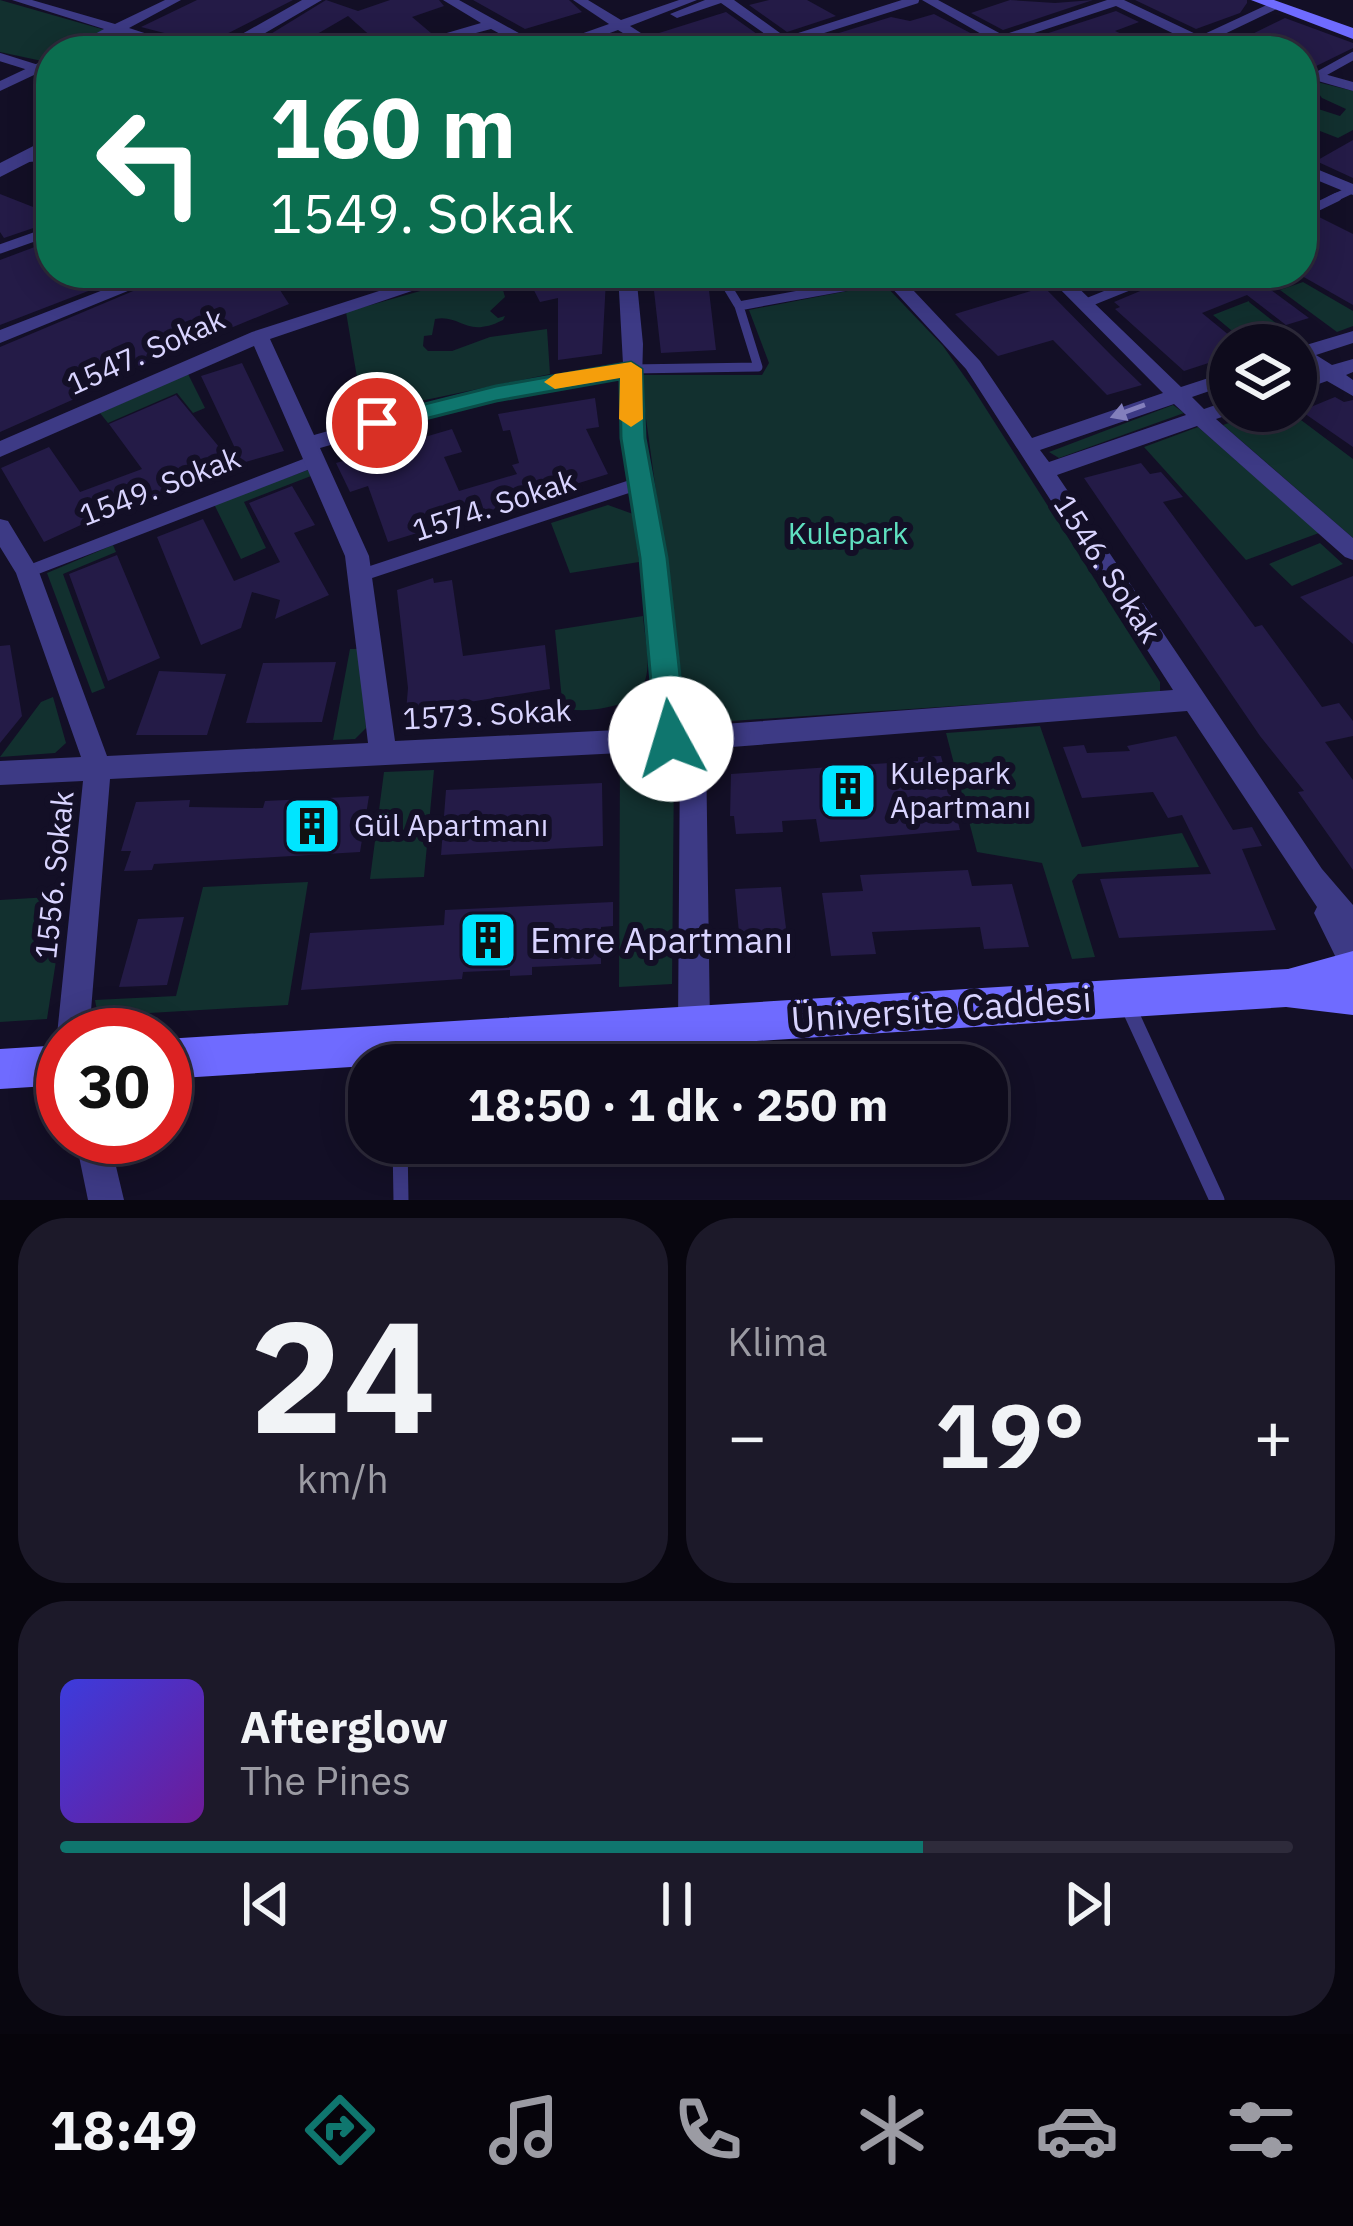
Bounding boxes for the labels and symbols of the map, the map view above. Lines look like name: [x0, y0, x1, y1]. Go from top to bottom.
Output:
street label: 1547. Sokak: [60, 298, 231, 403]
pin: [326, 372, 428, 474]
one-way arrow: [1110, 403, 1146, 421]
street label: 1549. Sokak: [74, 437, 245, 534]
street label: 1574. Sokak: [407, 460, 580, 549]
street label: 1546. Sokak: [1046, 487, 1171, 650]
park label: Kulepark: [788, 513, 908, 552]
position arrow: [608, 676, 734, 802]
street label: 1573. Sokak: [402, 690, 572, 737]
place label: Kulepark Apartmanı: [890, 753, 1031, 826]
building icon: Kulepark Apartmanı: [817, 760, 879, 822]
street label: 1556. Sokak: [25, 789, 82, 961]
building icon: Gül Apartmanı: [281, 795, 343, 857]
place label: Gül Apartmanı: [354, 805, 548, 844]
building icon: Emre Apartmanı: [457, 909, 519, 971]
place label: Emre Apartmanı: [530, 916, 793, 963]
street label: Üniversite Caddesi: [789, 975, 1093, 1042]
speed limit sign: 30: [36, 1008, 192, 1164]

